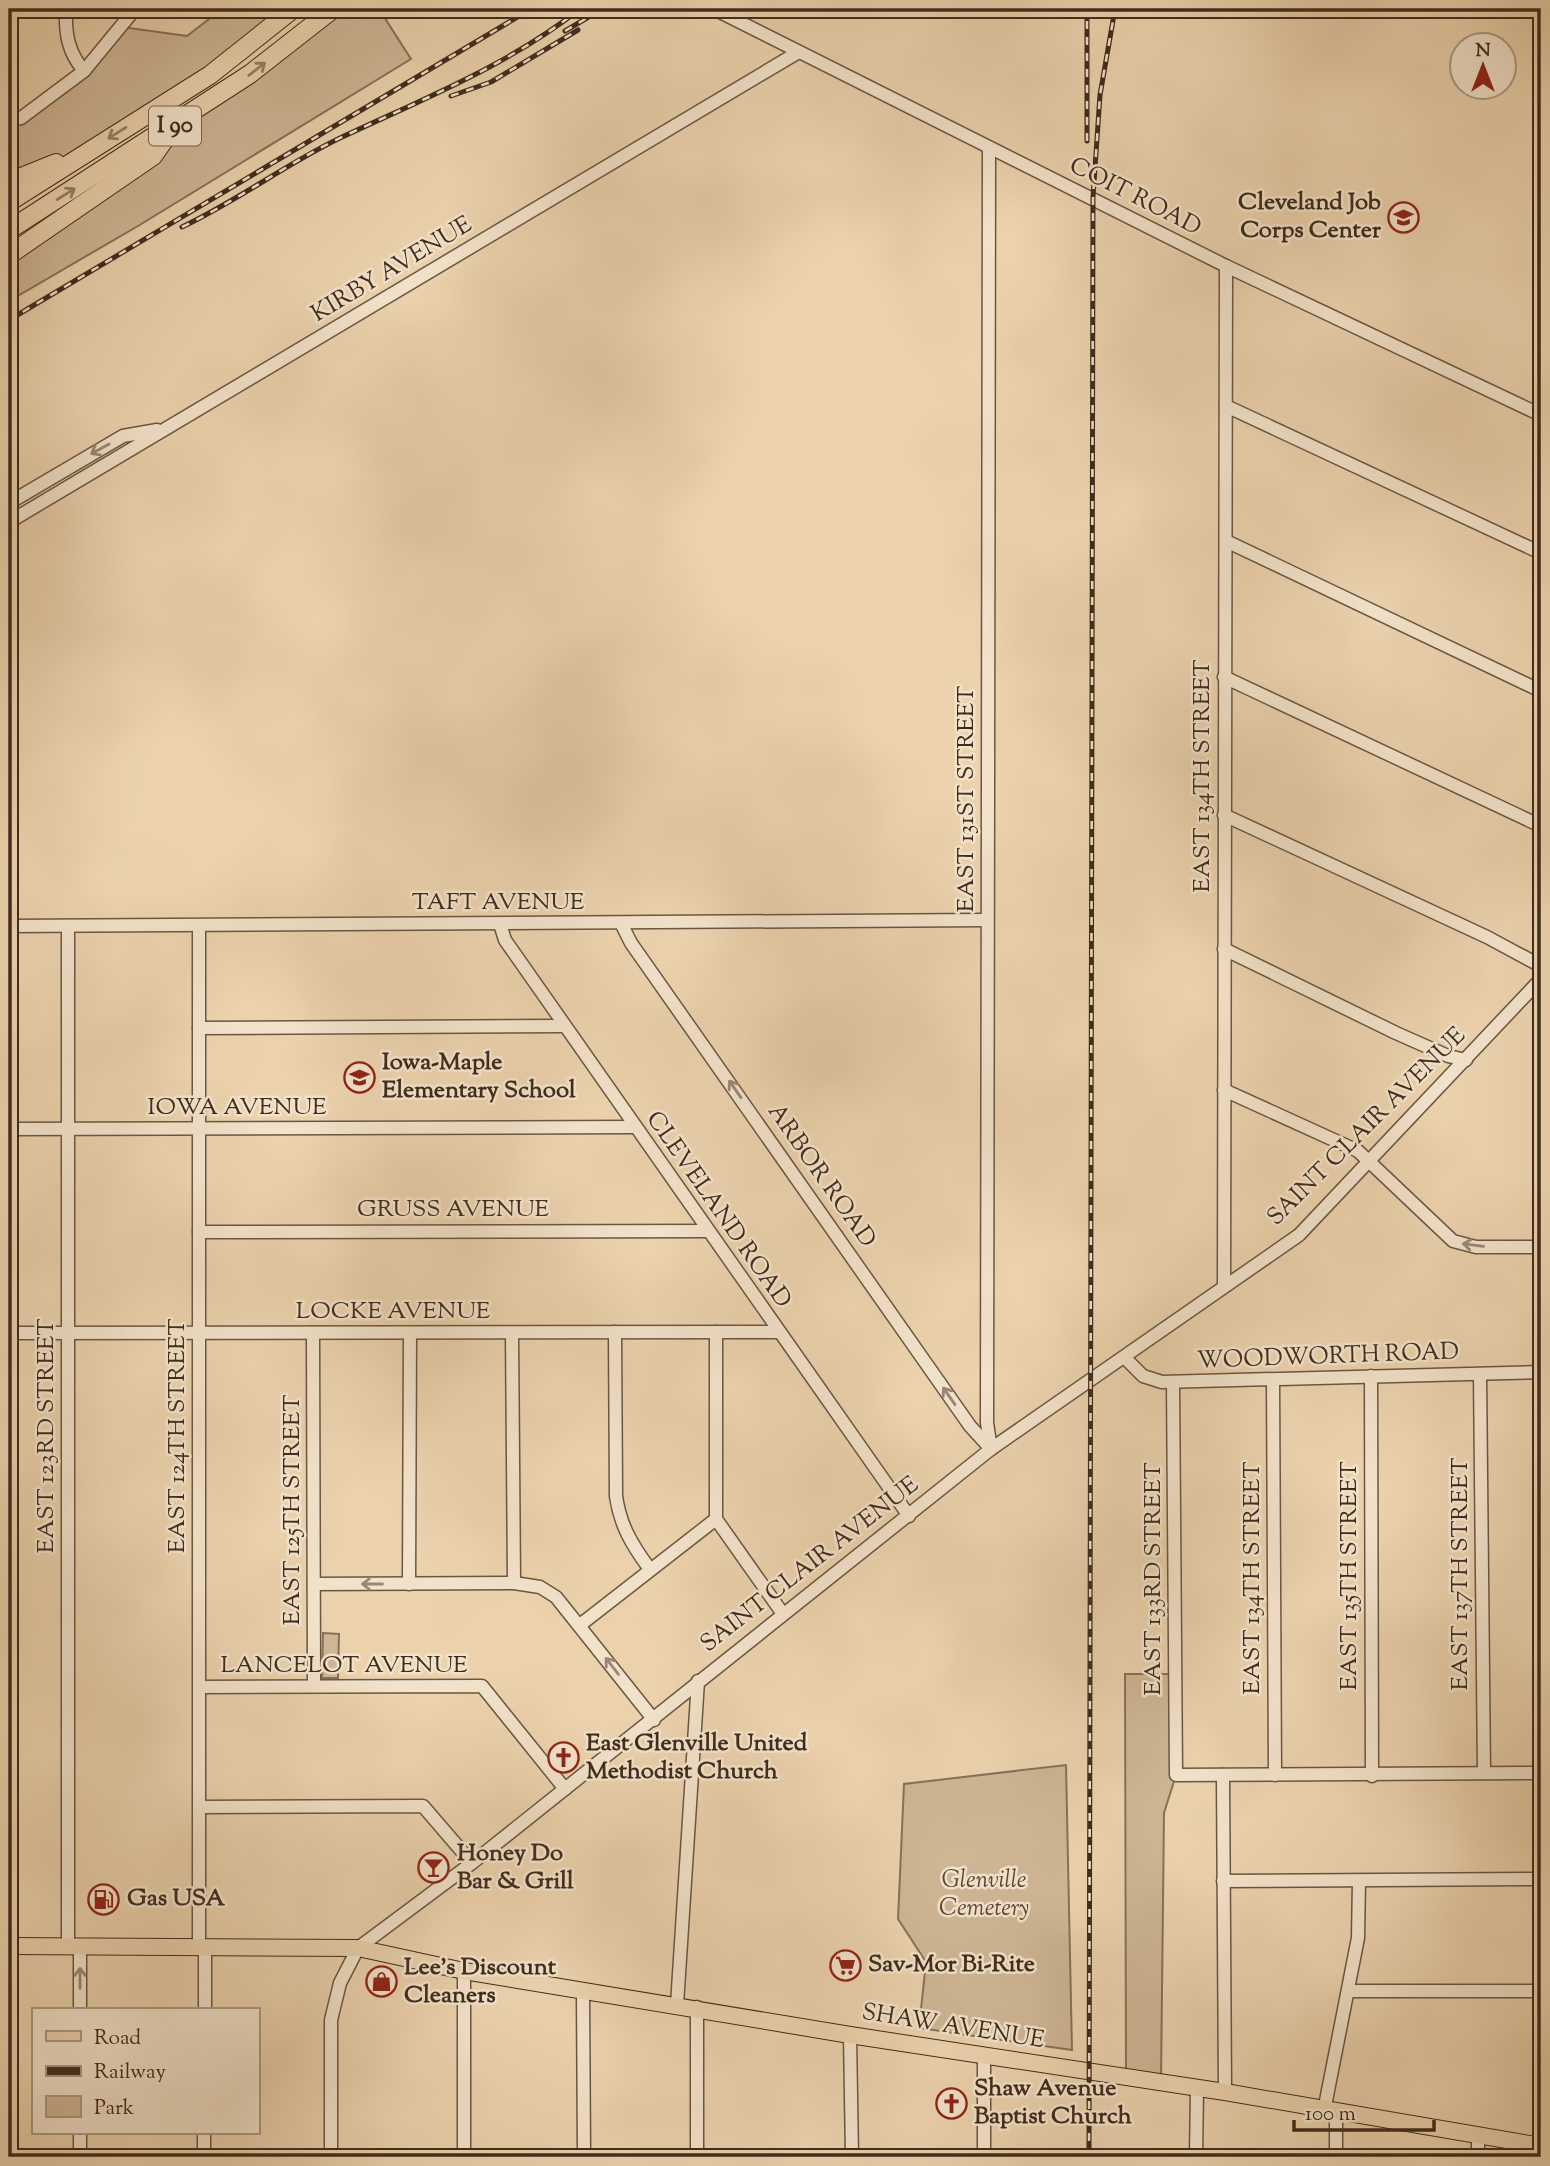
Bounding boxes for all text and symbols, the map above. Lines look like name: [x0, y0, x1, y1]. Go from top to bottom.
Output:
north arrow: [1448, 32, 1518, 102]
text: N: [1475, 38, 1491, 65]
one-way arrow: [247, 62, 265, 77]
road number: I 90: [149, 106, 201, 146]
one-way arrow: [108, 126, 128, 140]
street label: COIT ROAD: [1063, 149, 1207, 245]
one-way arrow: [56, 186, 76, 200]
place label: Cleveland Job Corps Center: [1238, 186, 1382, 248]
school or university icon: Cleveland Job Corps Center: [1387, 200, 1421, 234]
street label: KIRBY AVENUE: [305, 208, 479, 332]
one-way arrow: [90, 443, 111, 456]
street label: EAST 134TH STREET: [1186, 659, 1220, 893]
street label: EAST 131ST STREET: [950, 686, 984, 912]
street label: TAFT AVENUE: [412, 886, 585, 920]
street label: SAINT CLAIR AVENUE: [1260, 1020, 1474, 1234]
place label: Iowa-Maple Elementary School: [382, 1046, 576, 1108]
school or university icon: Iowa-Maple Elementary School: [342, 1060, 376, 1094]
one-way arrow: [728, 1080, 742, 1099]
street label: IOWA AVENUE: [148, 1091, 327, 1125]
street label: ARBOR ROAD: [759, 1097, 883, 1255]
street label: CLEVELAND ROAD: [637, 1105, 799, 1315]
street label: GRUSS AVENUE: [357, 1193, 549, 1227]
one-way arrow: [1462, 1238, 1485, 1251]
street label: LOCKE AVENUE: [296, 1295, 491, 1329]
street label: EAST 123RD STREET: [30, 1319, 64, 1553]
street label: EAST 124TH STREET: [161, 1319, 195, 1553]
street label: WOODWORTH ROAD: [1196, 1335, 1460, 1379]
one-way arrow: [942, 1387, 956, 1406]
street label: EAST 125TH STREET: [276, 1395, 310, 1625]
street label: EAST 137TH STREET: [1444, 1457, 1478, 1690]
street label: EAST 134TH STREET: [1236, 1461, 1270, 1695]
street label: EAST 135TH STREET: [1333, 1461, 1367, 1691]
street label: EAST 133RD STREET: [1137, 1462, 1171, 1696]
street label: SAINT CLAIR AVENUE: [694, 1469, 927, 1661]
one-way arrow: [360, 1577, 383, 1591]
street label: LANCELOT AVENUE: [220, 1649, 468, 1683]
one-way arrow: [604, 1657, 619, 1676]
place label: East Glenville United Methodist Church: [586, 1727, 808, 1789]
church icon: East Glenville United Methodist Church: [546, 1741, 580, 1775]
place label: Honey Do Bar & Grill: [457, 1837, 574, 1899]
bar icon: Honey Do Bar & Grill: [417, 1851, 451, 1885]
park label: Glenville Cemetery: [939, 1864, 1029, 1926]
fuel station icon: Gas USA: [87, 1882, 121, 1916]
place label: Gas USA: [127, 1882, 225, 1916]
supermarket icon: Sav-Mor Bi-Rite: [828, 1948, 862, 1982]
place label: Sav-Mor Bi-Rite: [868, 1948, 1035, 1982]
place label: Lee's Discount Cleaners: [404, 1951, 557, 2013]
shop icon: Lee's Discount Cleaners: [364, 1965, 398, 1999]
one-way arrow: [73, 1967, 87, 1990]
street label: SHAW AVENUE: [859, 1996, 1047, 2058]
legend: [32, 2008, 259, 2134]
text: Road: [94, 2024, 141, 2054]
text: Railway: [94, 2058, 166, 2088]
place label: Shaw Avenue Baptist Church: [974, 2072, 1133, 2134]
church icon: Shaw Avenue Baptist Church: [934, 2086, 968, 2120]
scale bar: [1294, 2089, 1434, 2133]
text: Park: [94, 2094, 135, 2124]
text: 100 m: [1305, 2100, 1356, 2130]

